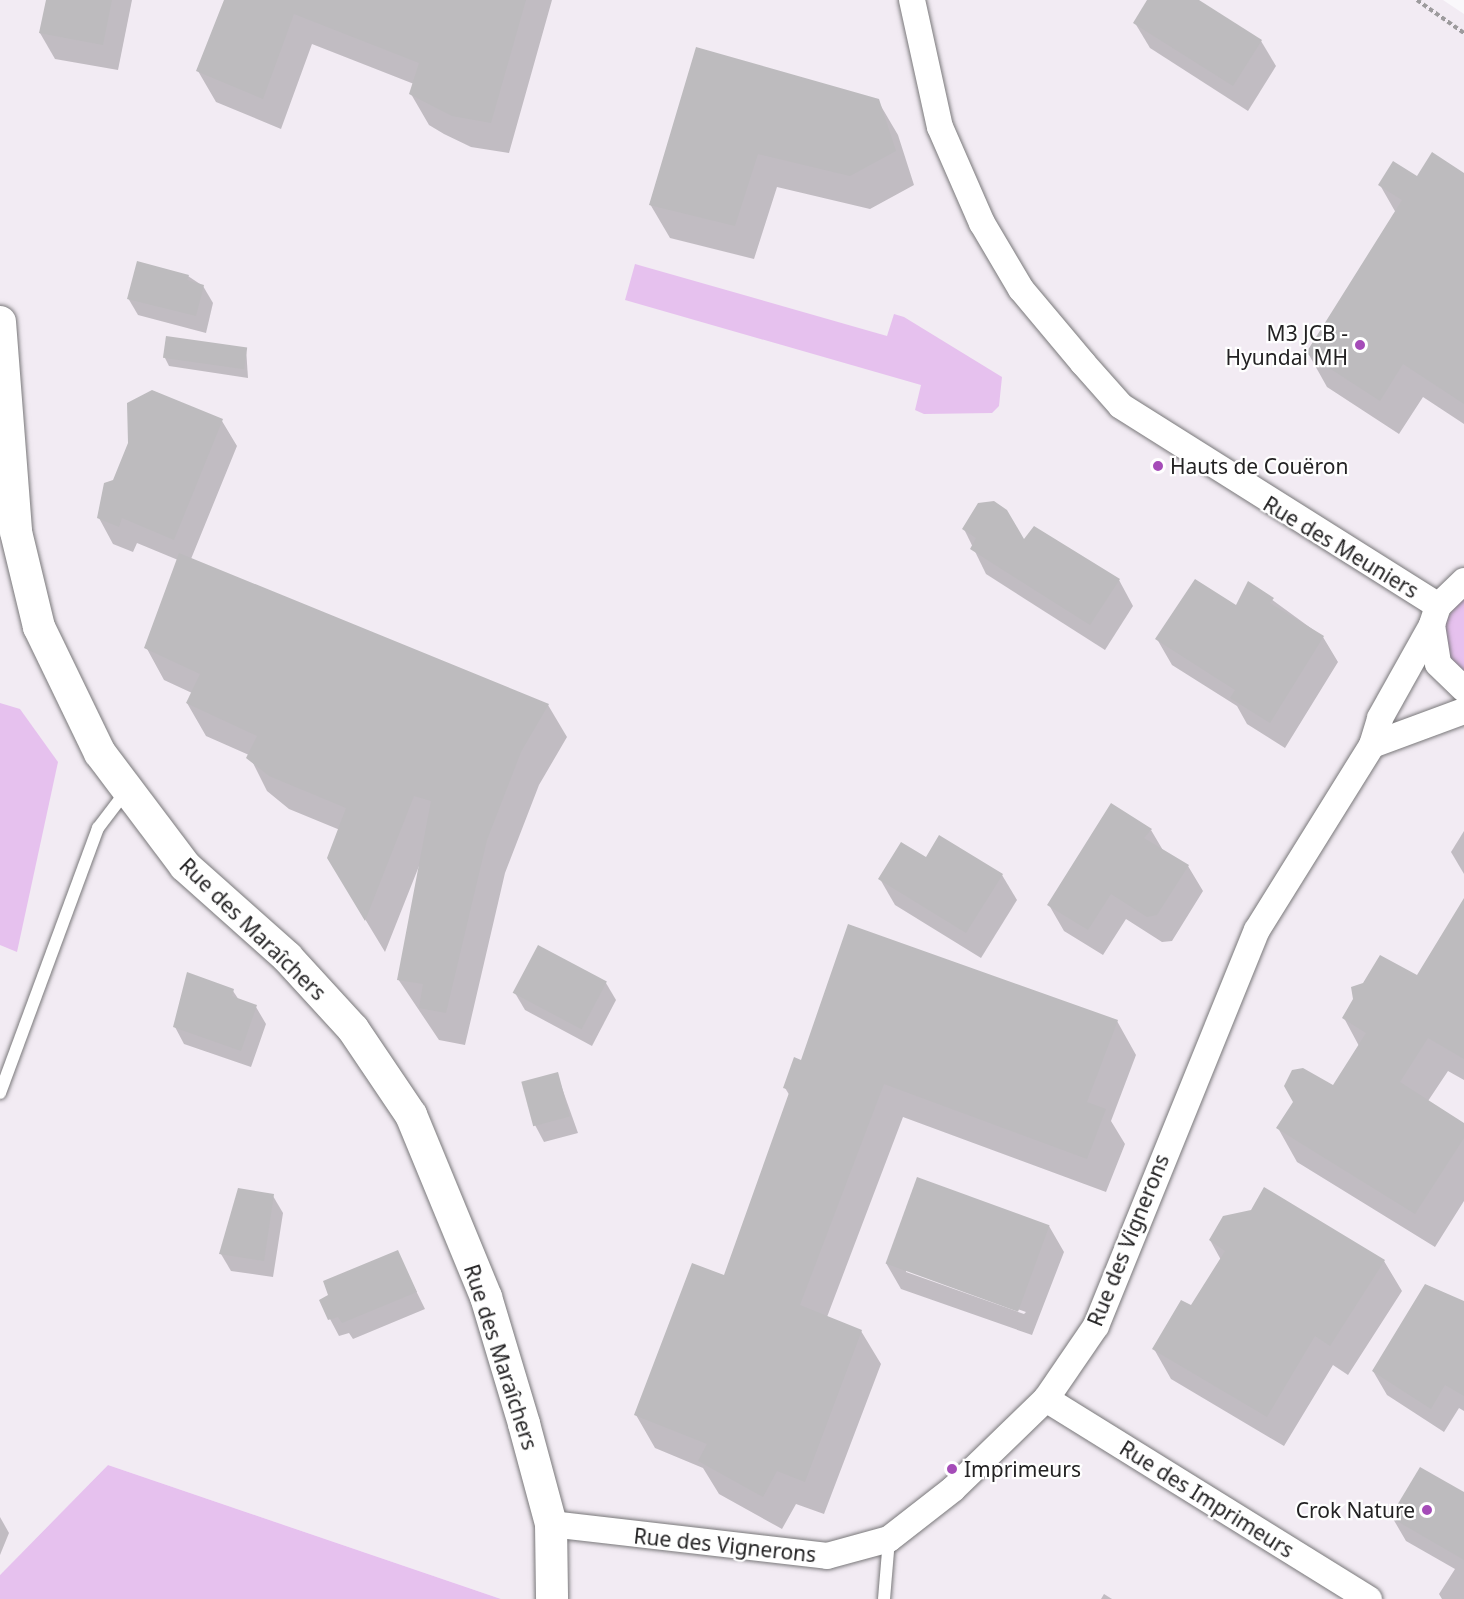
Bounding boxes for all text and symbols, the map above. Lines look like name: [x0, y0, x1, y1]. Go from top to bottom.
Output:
place label: M3 JCB - Hyundai MH: [1226, 320, 1348, 370]
marker: M3 JCB - Hyundai MH: [1353, 338, 1367, 352]
place label: Hauts de Couëron: [1170, 453, 1348, 479]
marker: Hauts de Couëron: [1151, 459, 1165, 473]
street label: Rue des Meuniers: [1259, 491, 1423, 603]
street label: Rue des Maraîchers: [175, 853, 331, 1005]
street label: Rue des Vignerons: [1082, 1150, 1174, 1330]
street label: Rue des Maraîchers: [459, 1261, 543, 1453]
street label: Rue des Imprimeurs: [1115, 1435, 1299, 1563]
place label: Imprimeurs: [964, 1456, 1081, 1482]
marker: Imprimeurs: [945, 1462, 959, 1476]
place label: Crok Nature: [1296, 1497, 1415, 1523]
marker: Crok Nature: [1420, 1503, 1434, 1517]
street label: Rue des Vignerons: [632, 1523, 818, 1567]

